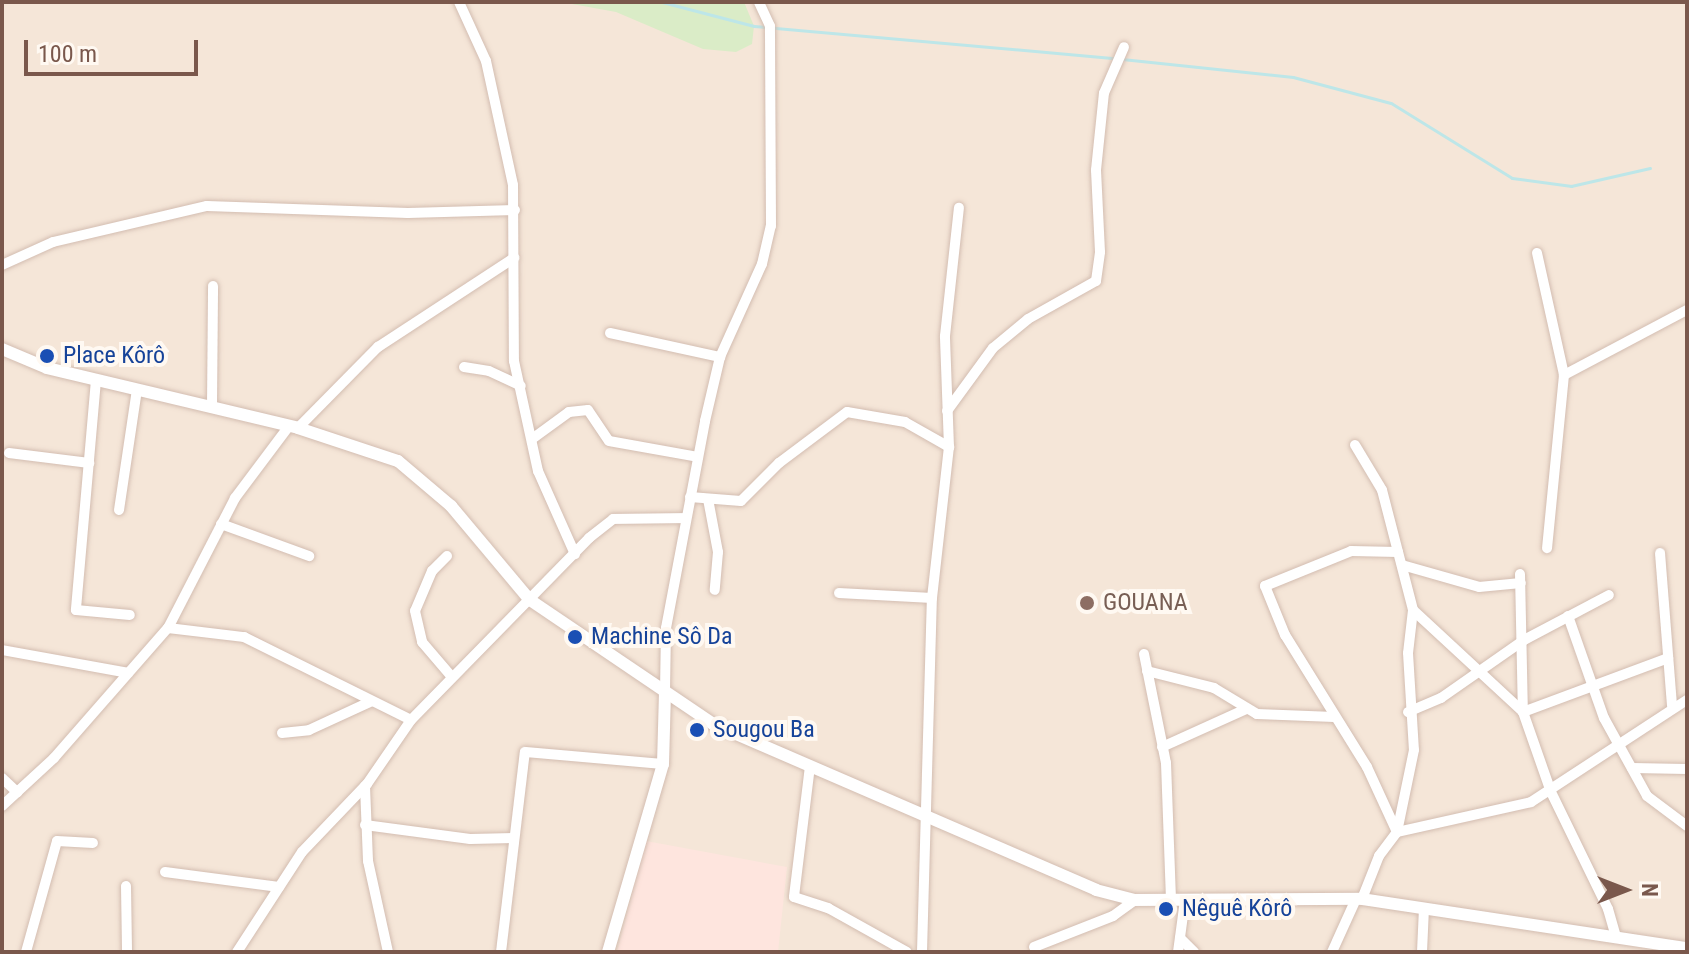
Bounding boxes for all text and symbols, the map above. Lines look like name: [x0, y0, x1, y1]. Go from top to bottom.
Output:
scale bar: [28, 24, 202, 74]
text: 100 m: [38, 40, 97, 68]
place label: Place Kôrô: [63, 342, 165, 370]
marker: Place Kôrô: [38, 347, 56, 365]
place label: GOUANA: [1103, 589, 1188, 617]
marker: GOUANA: [1078, 594, 1096, 612]
place label: Machine Sô Da: [591, 623, 732, 651]
marker: Machine Sô Da: [566, 628, 584, 646]
place label: Sougou Ba: [713, 716, 815, 744]
marker: Sougou Ba: [688, 721, 706, 739]
north arrow: [1585, 850, 1665, 930]
text: N: [1637, 883, 1662, 897]
place label: Nêguê Kôrô: [1182, 895, 1292, 923]
marker: Nêguê Kôrô: [1157, 900, 1175, 918]

